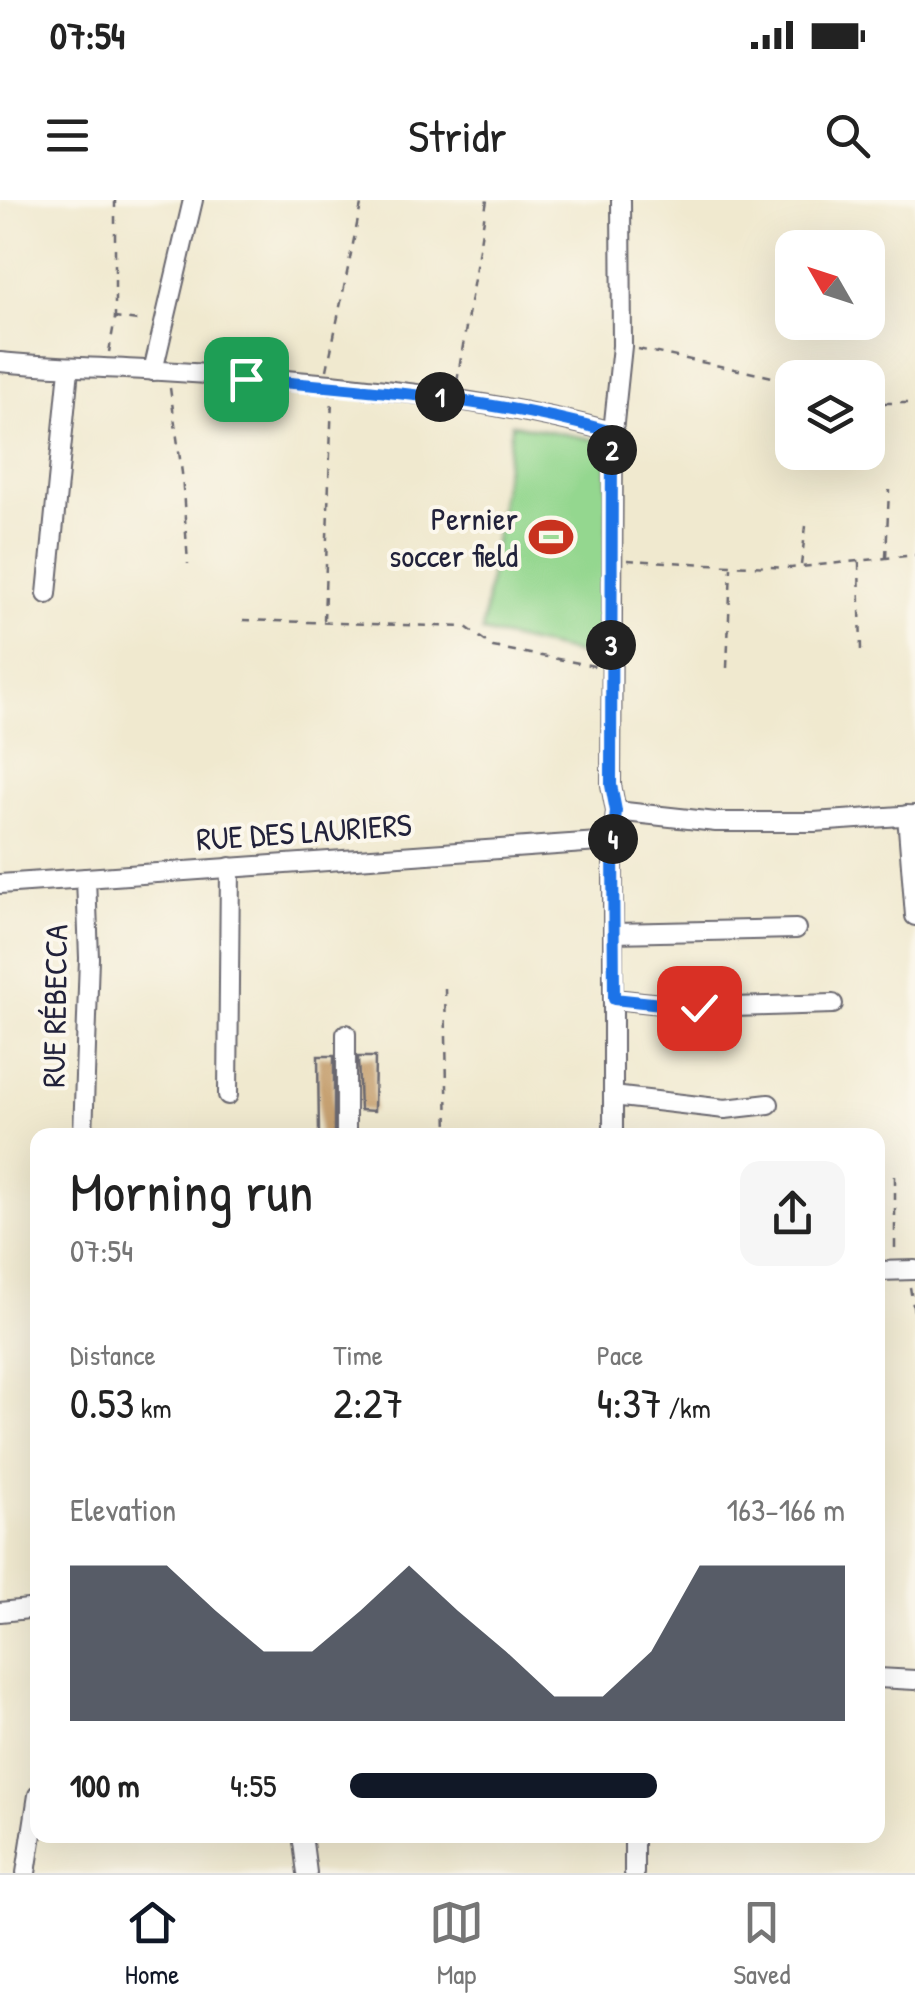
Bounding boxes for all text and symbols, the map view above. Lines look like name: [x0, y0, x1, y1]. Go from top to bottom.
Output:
text: 07:54: [50, 9, 125, 61]
text: Stridr: [408, 105, 507, 166]
icon: menu: [40, 108, 95, 163]
icon: search: [820, 108, 875, 163]
north arrow: [775, 230, 885, 340]
map controls: [775, 230, 885, 470]
pin: [204, 337, 289, 422]
icon: arrive: [219, 352, 274, 407]
button: layers: [775, 360, 885, 470]
pin: 1: [415, 372, 465, 422]
text: 1: [435, 378, 445, 416]
pin: 2: [587, 425, 637, 475]
text: 2: [605, 431, 619, 469]
place label: Pernier soccer field: [389, 497, 518, 577]
sports icon: Pernier soccer field: [527, 513, 575, 561]
pin: 3: [586, 620, 636, 670]
text: 3: [605, 626, 617, 664]
street label: RUE DES LAURIERS: [195, 803, 413, 860]
pin: 4: [588, 814, 638, 864]
text: 4: [608, 820, 618, 858]
street label: RUE RÉBECCA: [32, 924, 77, 1088]
pin: [657, 966, 742, 1051]
icon: check: [672, 981, 727, 1036]
text: Morning run: [70, 1154, 313, 1228]
button: share: [740, 1161, 845, 1266]
text: 07:54: [70, 1229, 133, 1272]
text: Distance: [70, 1336, 156, 1374]
text: Time: [333, 1336, 383, 1374]
text: Pace: [597, 1336, 643, 1374]
text: 0.53: [70, 1374, 134, 1431]
text: 2:27: [333, 1374, 403, 1431]
text: 4:37: [597, 1374, 662, 1431]
text: km: [134, 1389, 172, 1427]
text: /km: [662, 1389, 711, 1427]
text: Elevation: [70, 1488, 176, 1531]
text: 163–166 m: [727, 1488, 845, 1531]
text: 100 m: [70, 1764, 139, 1807]
text: 4:55: [230, 1764, 277, 1807]
tab: Home: [125, 1895, 180, 1993]
tab: Map: [429, 1895, 484, 1993]
tab: Saved: [733, 1895, 790, 1993]

